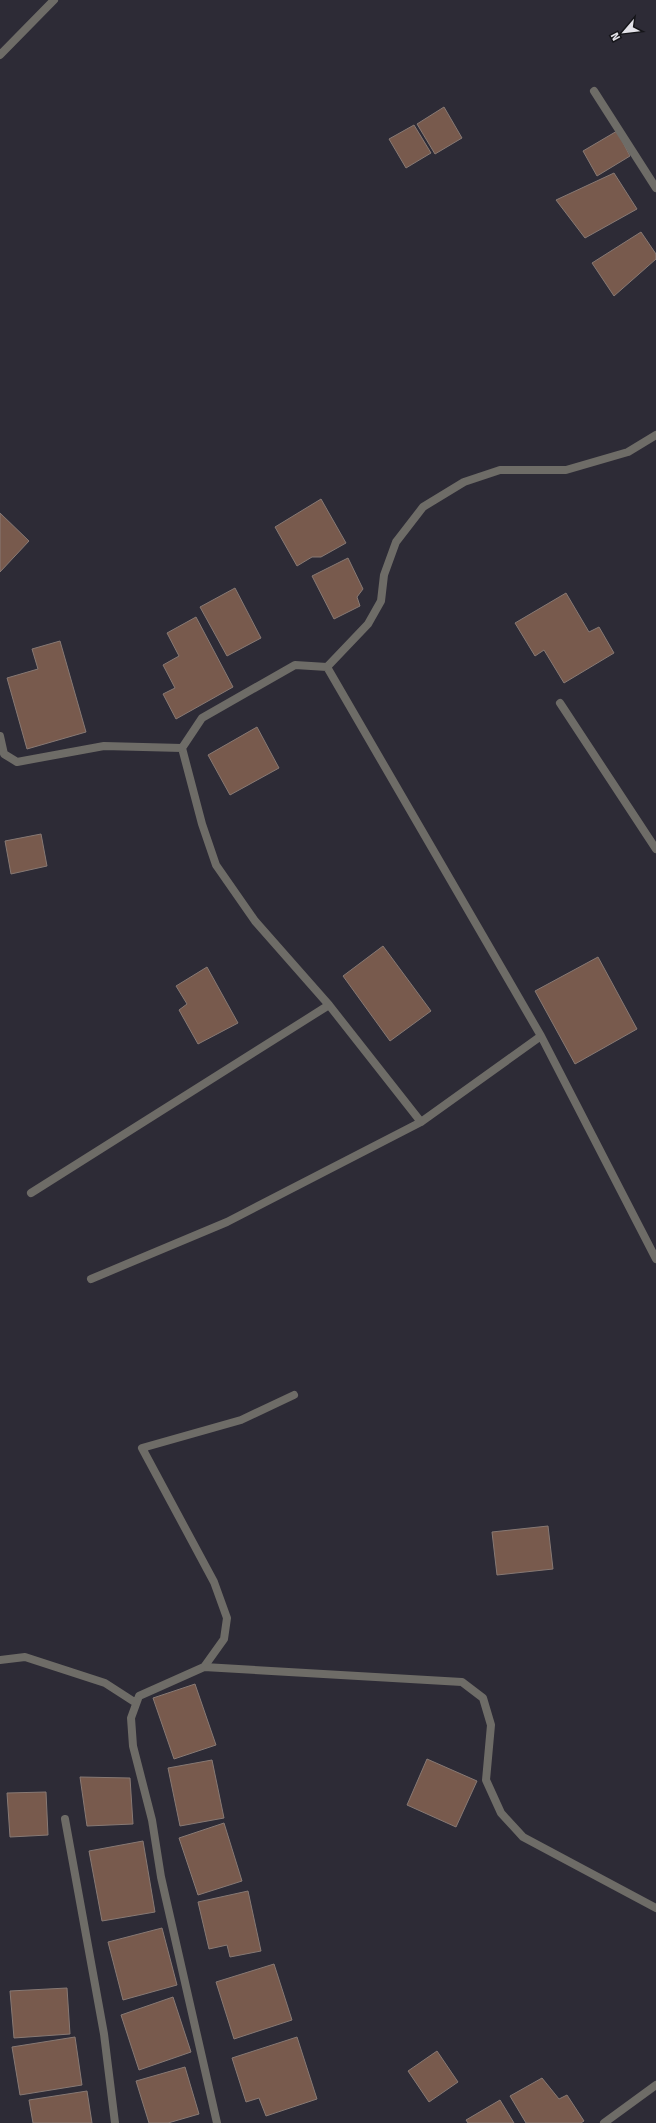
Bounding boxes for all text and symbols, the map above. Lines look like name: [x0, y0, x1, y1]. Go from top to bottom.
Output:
north arrow: [604, 12, 644, 52]
text: N: [608, 30, 623, 43]

